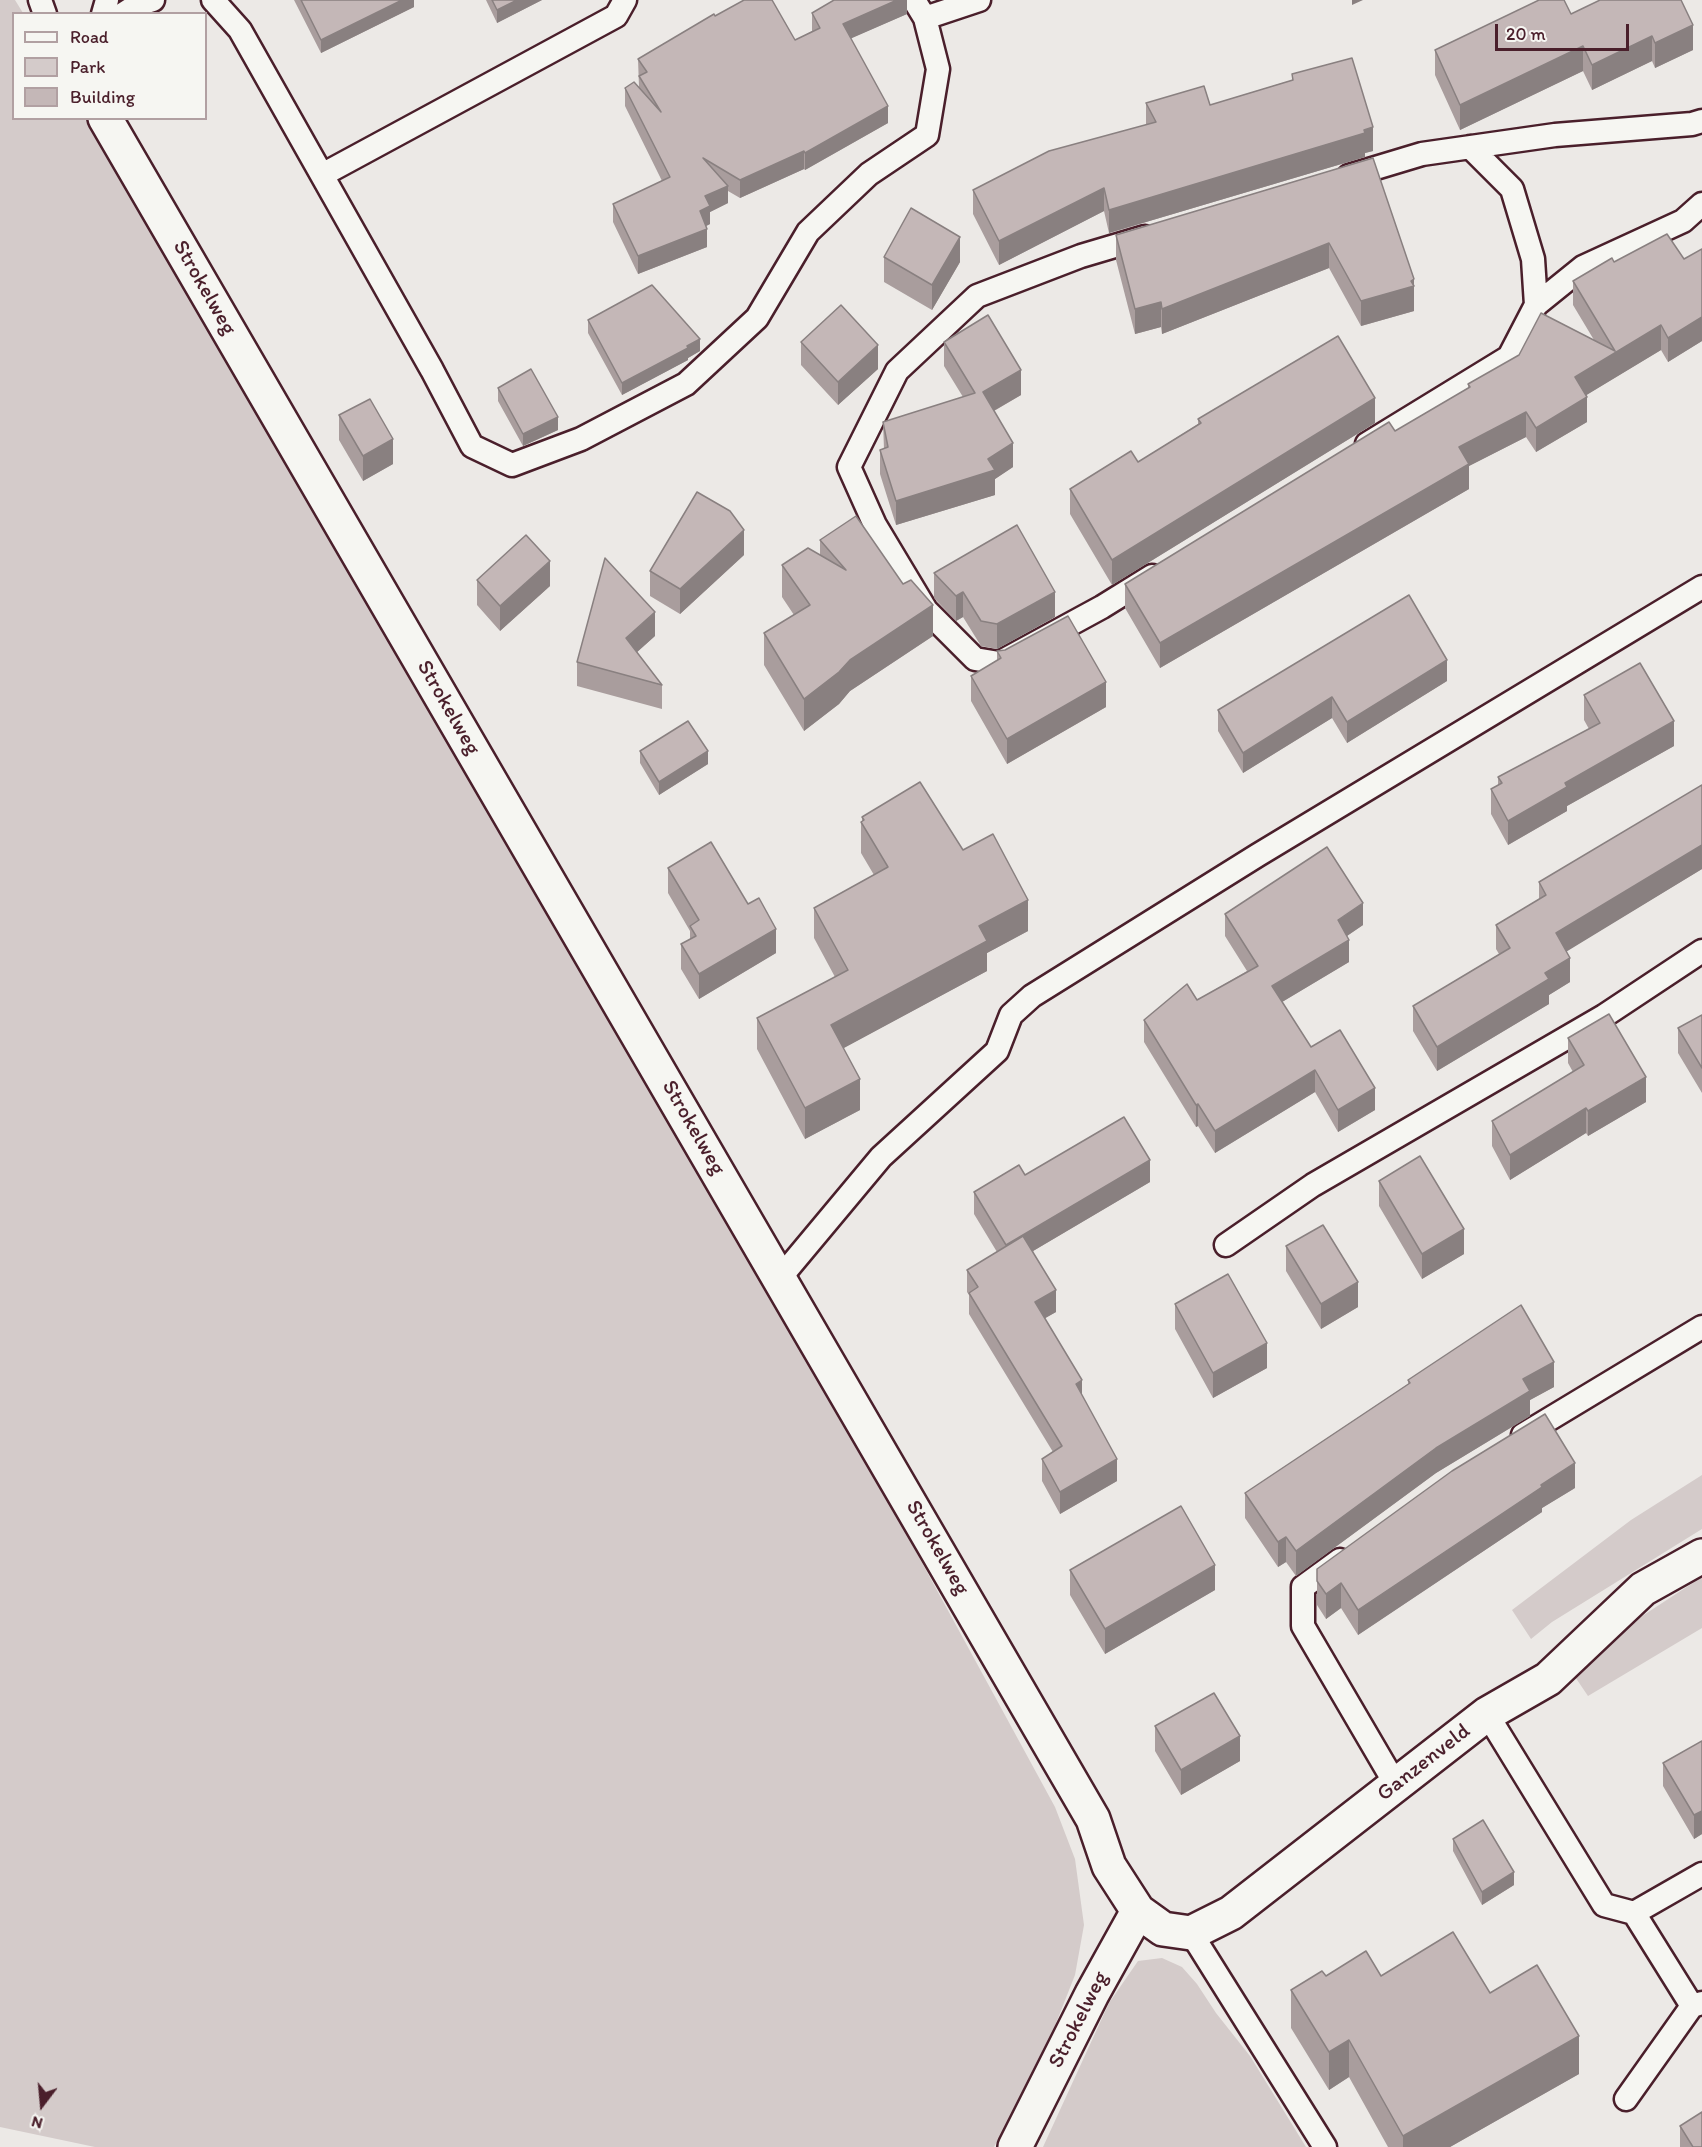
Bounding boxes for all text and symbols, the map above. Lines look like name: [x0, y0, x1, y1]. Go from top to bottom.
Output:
legend: [12, 12, 207, 120]
scale bar: [1498, 12, 1632, 50]
text: 20 m: [1506, 23, 1546, 45]
text: Road: [70, 26, 109, 48]
text: Park: [70, 56, 105, 78]
text: Building: [70, 86, 135, 108]
street label: Strokelweg: [166, 236, 242, 340]
street label: Strokelweg: [410, 656, 486, 760]
street label: Strokelweg: [655, 1076, 731, 1180]
street label: Strokelweg: [899, 1496, 975, 1600]
street label: Ganzenveld: [1372, 1718, 1476, 1808]
street label: Strokelweg: [1043, 1967, 1115, 2073]
north arrow: [12, 2075, 72, 2135]
text: N: [29, 2112, 45, 2133]

